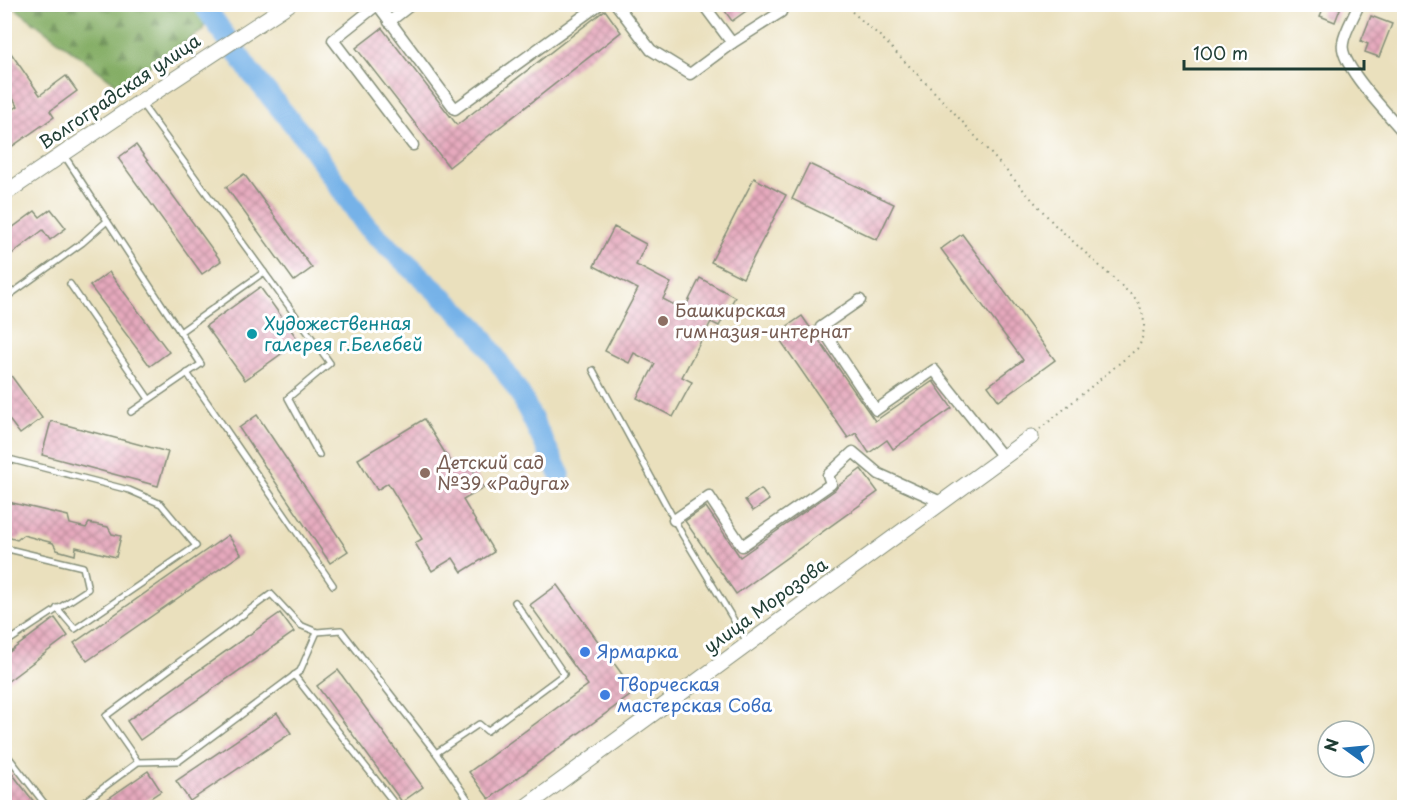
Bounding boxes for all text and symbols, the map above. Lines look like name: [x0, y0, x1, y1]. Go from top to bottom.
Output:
street label: Волгоградская улица: [33, 26, 206, 155]
scale bar: [1184, 33, 1364, 71]
text: 100 m: [1193, 39, 1248, 66]
place label: Башкирская гимназия-интернат: [675, 296, 852, 344]
place label: Художественная галерея г.Белебей: [264, 309, 423, 357]
marker: Башкирская гимназия-интернат: [656, 314, 670, 328]
marker: Художественная галерея г.Белебей: [245, 327, 259, 341]
place label: Детский сад №39 «Радуга»: [436, 448, 569, 496]
marker: Детский сад №39 «Радуга»: [418, 466, 432, 480]
street label: улица Морозова: [698, 550, 833, 659]
place label: Ярмарка: [597, 637, 679, 664]
marker: Ярмарка: [578, 645, 592, 659]
place label: Творческая мастерская Сова: [617, 670, 773, 718]
marker: Творческая мастерская Сова: [598, 688, 612, 702]
north arrow: [1316, 719, 1376, 779]
text: N: [1317, 736, 1344, 754]

